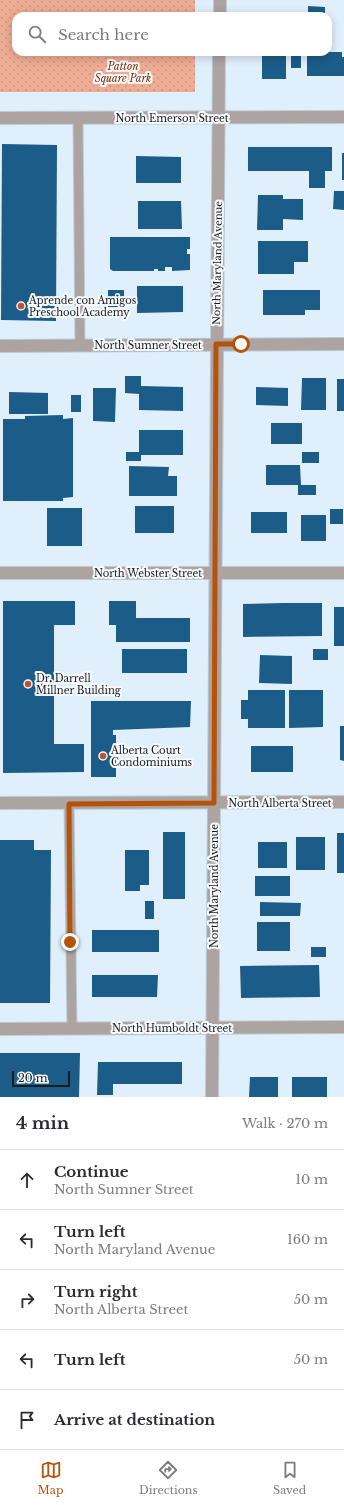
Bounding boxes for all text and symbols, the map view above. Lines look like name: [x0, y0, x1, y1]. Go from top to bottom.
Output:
search box: [12, 12, 332, 56]
icon: search: [26, 23, 48, 45]
text: Search here: [58, 25, 149, 44]
park label: Patton Square Park: [95, 60, 151, 85]
street label: North Emerson Street: [116, 112, 229, 125]
street label: North Maryland Avenue: [210, 201, 225, 325]
place label: Aprende con Amigos Preschool Academy: [28, 294, 137, 319]
marker: Aprende con Amigos Preschool Academy: [16, 301, 26, 311]
route start: [232, 335, 250, 353]
street label: North Sumner Street: [94, 339, 202, 352]
street label: North Webster Street: [94, 567, 202, 580]
place label: Dr. Darrell Millner Building: [36, 672, 122, 697]
marker: Dr. Darrell Millner Building: [23, 679, 33, 689]
place label: Alberta Court Condominiums: [110, 744, 193, 769]
marker: Alberta Court Condominiums: [98, 751, 108, 761]
street label: North Alberta Street: [228, 797, 332, 810]
street label: North Maryland Avenue: [208, 824, 221, 948]
route end: [61, 933, 79, 951]
street label: North Humboldt Street: [112, 1022, 232, 1035]
scale bar: [12, 1069, 70, 1088]
text: 20 m: [18, 1071, 48, 1085]
text: 4 min: [16, 1113, 69, 1134]
text: Walk · 270 m: [242, 1115, 328, 1132]
text: Continue: [54, 1162, 129, 1181]
icon: ahead: [16, 1169, 38, 1191]
text: 10 m: [295, 1171, 328, 1188]
text: North Sumner Street: [54, 1181, 194, 1198]
text: Turn left: [54, 1222, 125, 1241]
icon: left: [16, 1229, 38, 1251]
text: 160 m: [287, 1231, 328, 1248]
text: North Maryland Avenue: [54, 1241, 215, 1258]
text: Turn right: [54, 1282, 137, 1301]
icon: right: [16, 1289, 38, 1311]
text: 50 m: [294, 1291, 328, 1308]
text: North Alberta Street: [54, 1301, 188, 1318]
icon: left: [16, 1349, 38, 1371]
text: Turn left: [54, 1350, 125, 1369]
text: 50 m: [294, 1351, 328, 1368]
icon: arrive: [16, 1409, 38, 1431]
text: Arrive at destination: [54, 1410, 215, 1429]
tab: Map: [38, 1459, 63, 1497]
tab: Directions: [139, 1459, 197, 1497]
tab: Saved: [273, 1459, 306, 1497]

